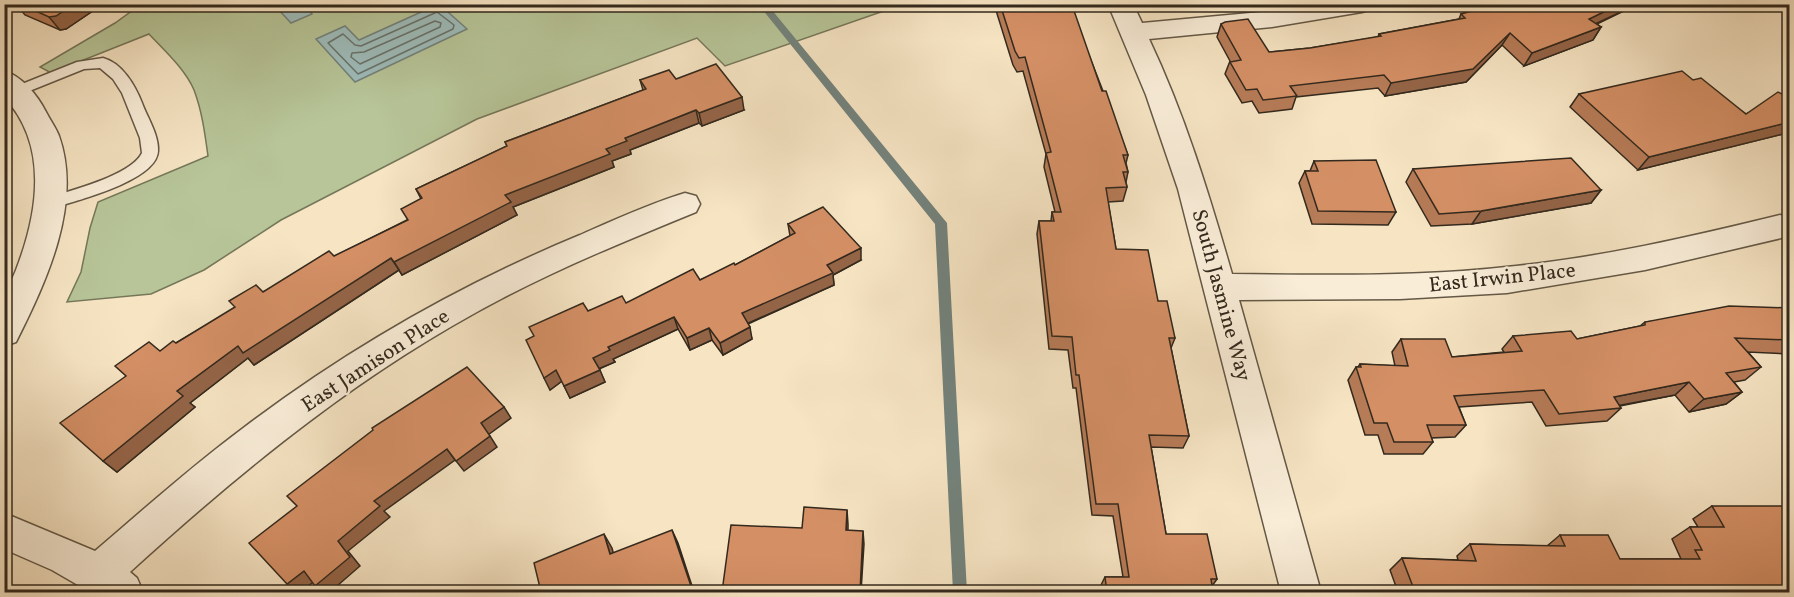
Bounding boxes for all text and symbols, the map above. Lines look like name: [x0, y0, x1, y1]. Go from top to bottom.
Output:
street label: South Jasmine Way: [1184, 206, 1258, 385]
street label: East Irwin Place: [1427, 256, 1577, 301]
street label: East Jamison Place: [296, 302, 455, 420]

